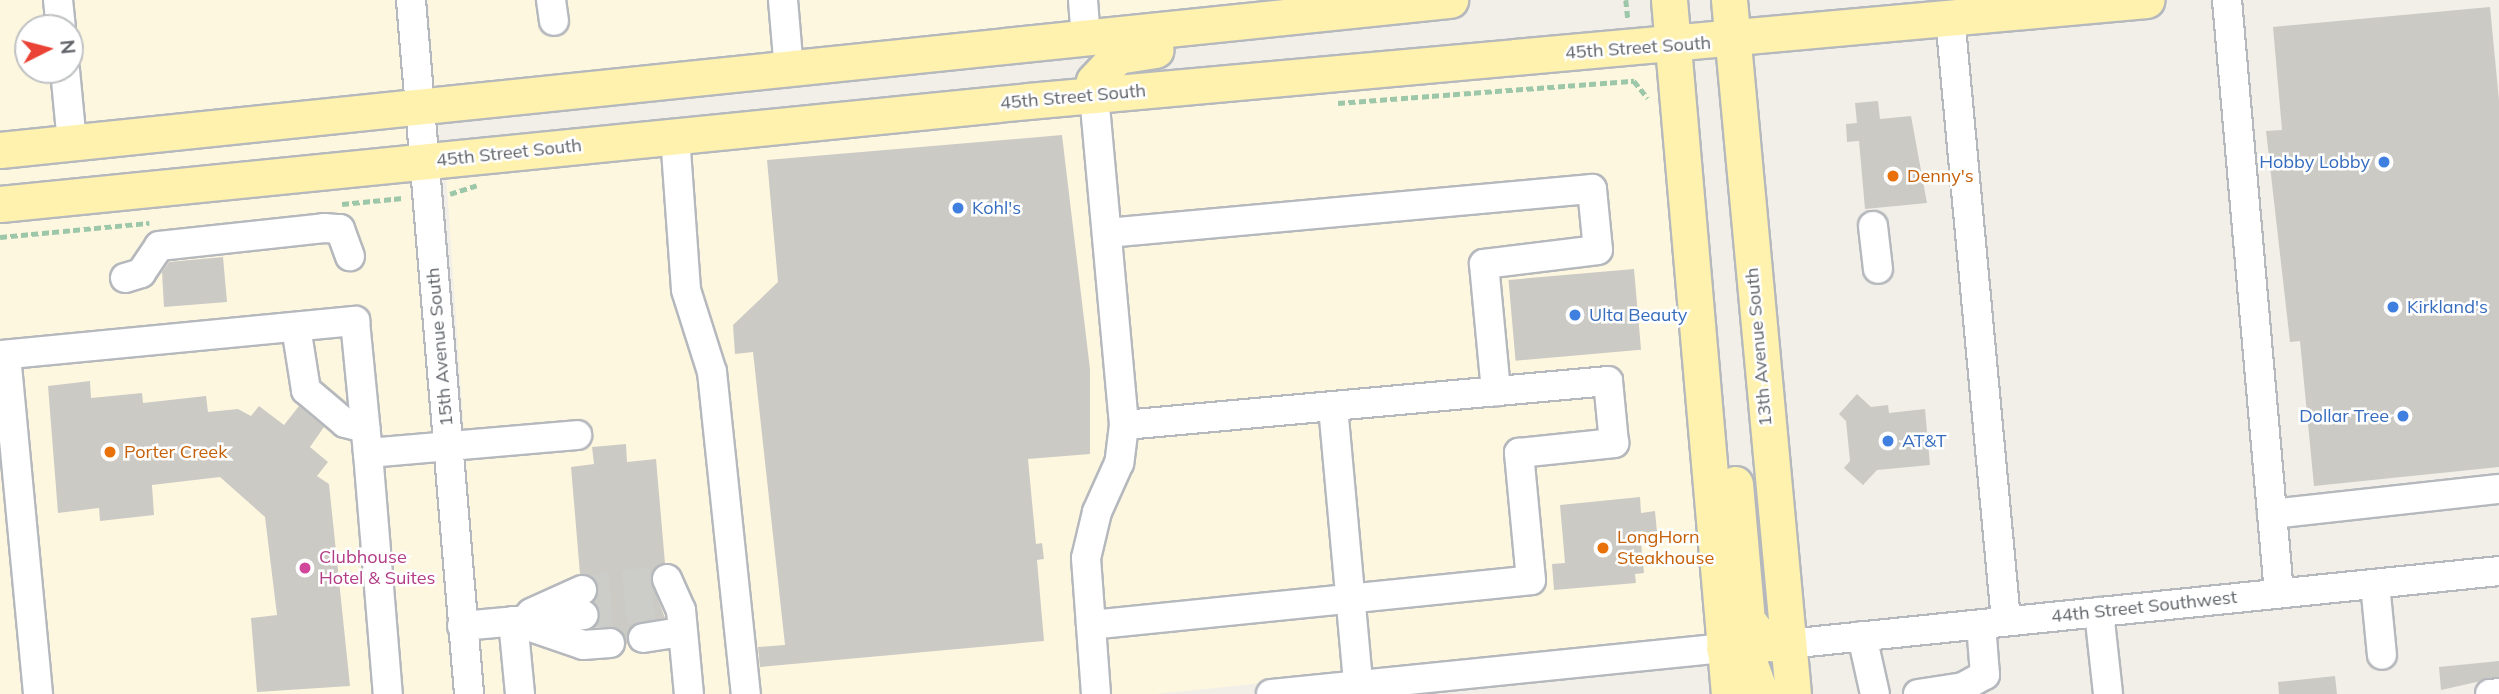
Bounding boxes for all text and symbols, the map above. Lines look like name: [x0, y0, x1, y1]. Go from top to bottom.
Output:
north arrow: [14, 14, 84, 84]
street label: 45th Street South: [1564, 32, 1712, 64]
text: N: [55, 39, 81, 55]
street label: 45th Street South: [999, 80, 1147, 114]
street label: 45th Street South: [435, 135, 583, 171]
place label: Hobby Lobby: [2259, 151, 2370, 173]
marker: Hobby Lobby: [2376, 154, 2392, 170]
place label: Denny's: [1907, 165, 1974, 187]
marker: Denny's: [1885, 168, 1901, 184]
place label: Kohl's: [972, 197, 1021, 219]
marker: Kohl's: [950, 200, 966, 216]
street label: 15th Avenue South: [422, 267, 458, 427]
street label: 13th Avenue South: [1741, 267, 1777, 427]
place label: Kirkland's: [2407, 296, 2488, 318]
marker: Kirkland's: [2385, 299, 2401, 315]
place label: Ulta Beauty: [1589, 304, 1687, 326]
marker: Ulta Beauty: [1567, 307, 1583, 323]
place label: Dollar Tree: [2299, 405, 2389, 427]
marker: Dollar Tree: [2395, 408, 2411, 424]
place label: AT&T: [1902, 430, 1947, 452]
marker: AT&T: [1880, 433, 1896, 449]
place label: Porter Creek: [124, 441, 227, 463]
marker: Porter Creek: [102, 444, 118, 460]
place label: LongHorn Steakhouse: [1617, 527, 1714, 570]
marker: LongHorn Steakhouse: [1595, 540, 1611, 556]
place label: Clubhouse Hotel & Suites: [319, 547, 436, 590]
marker: Clubhouse Hotel & Suites: [297, 560, 313, 576]
street label: 44th Street Southwest: [2050, 587, 2238, 627]

